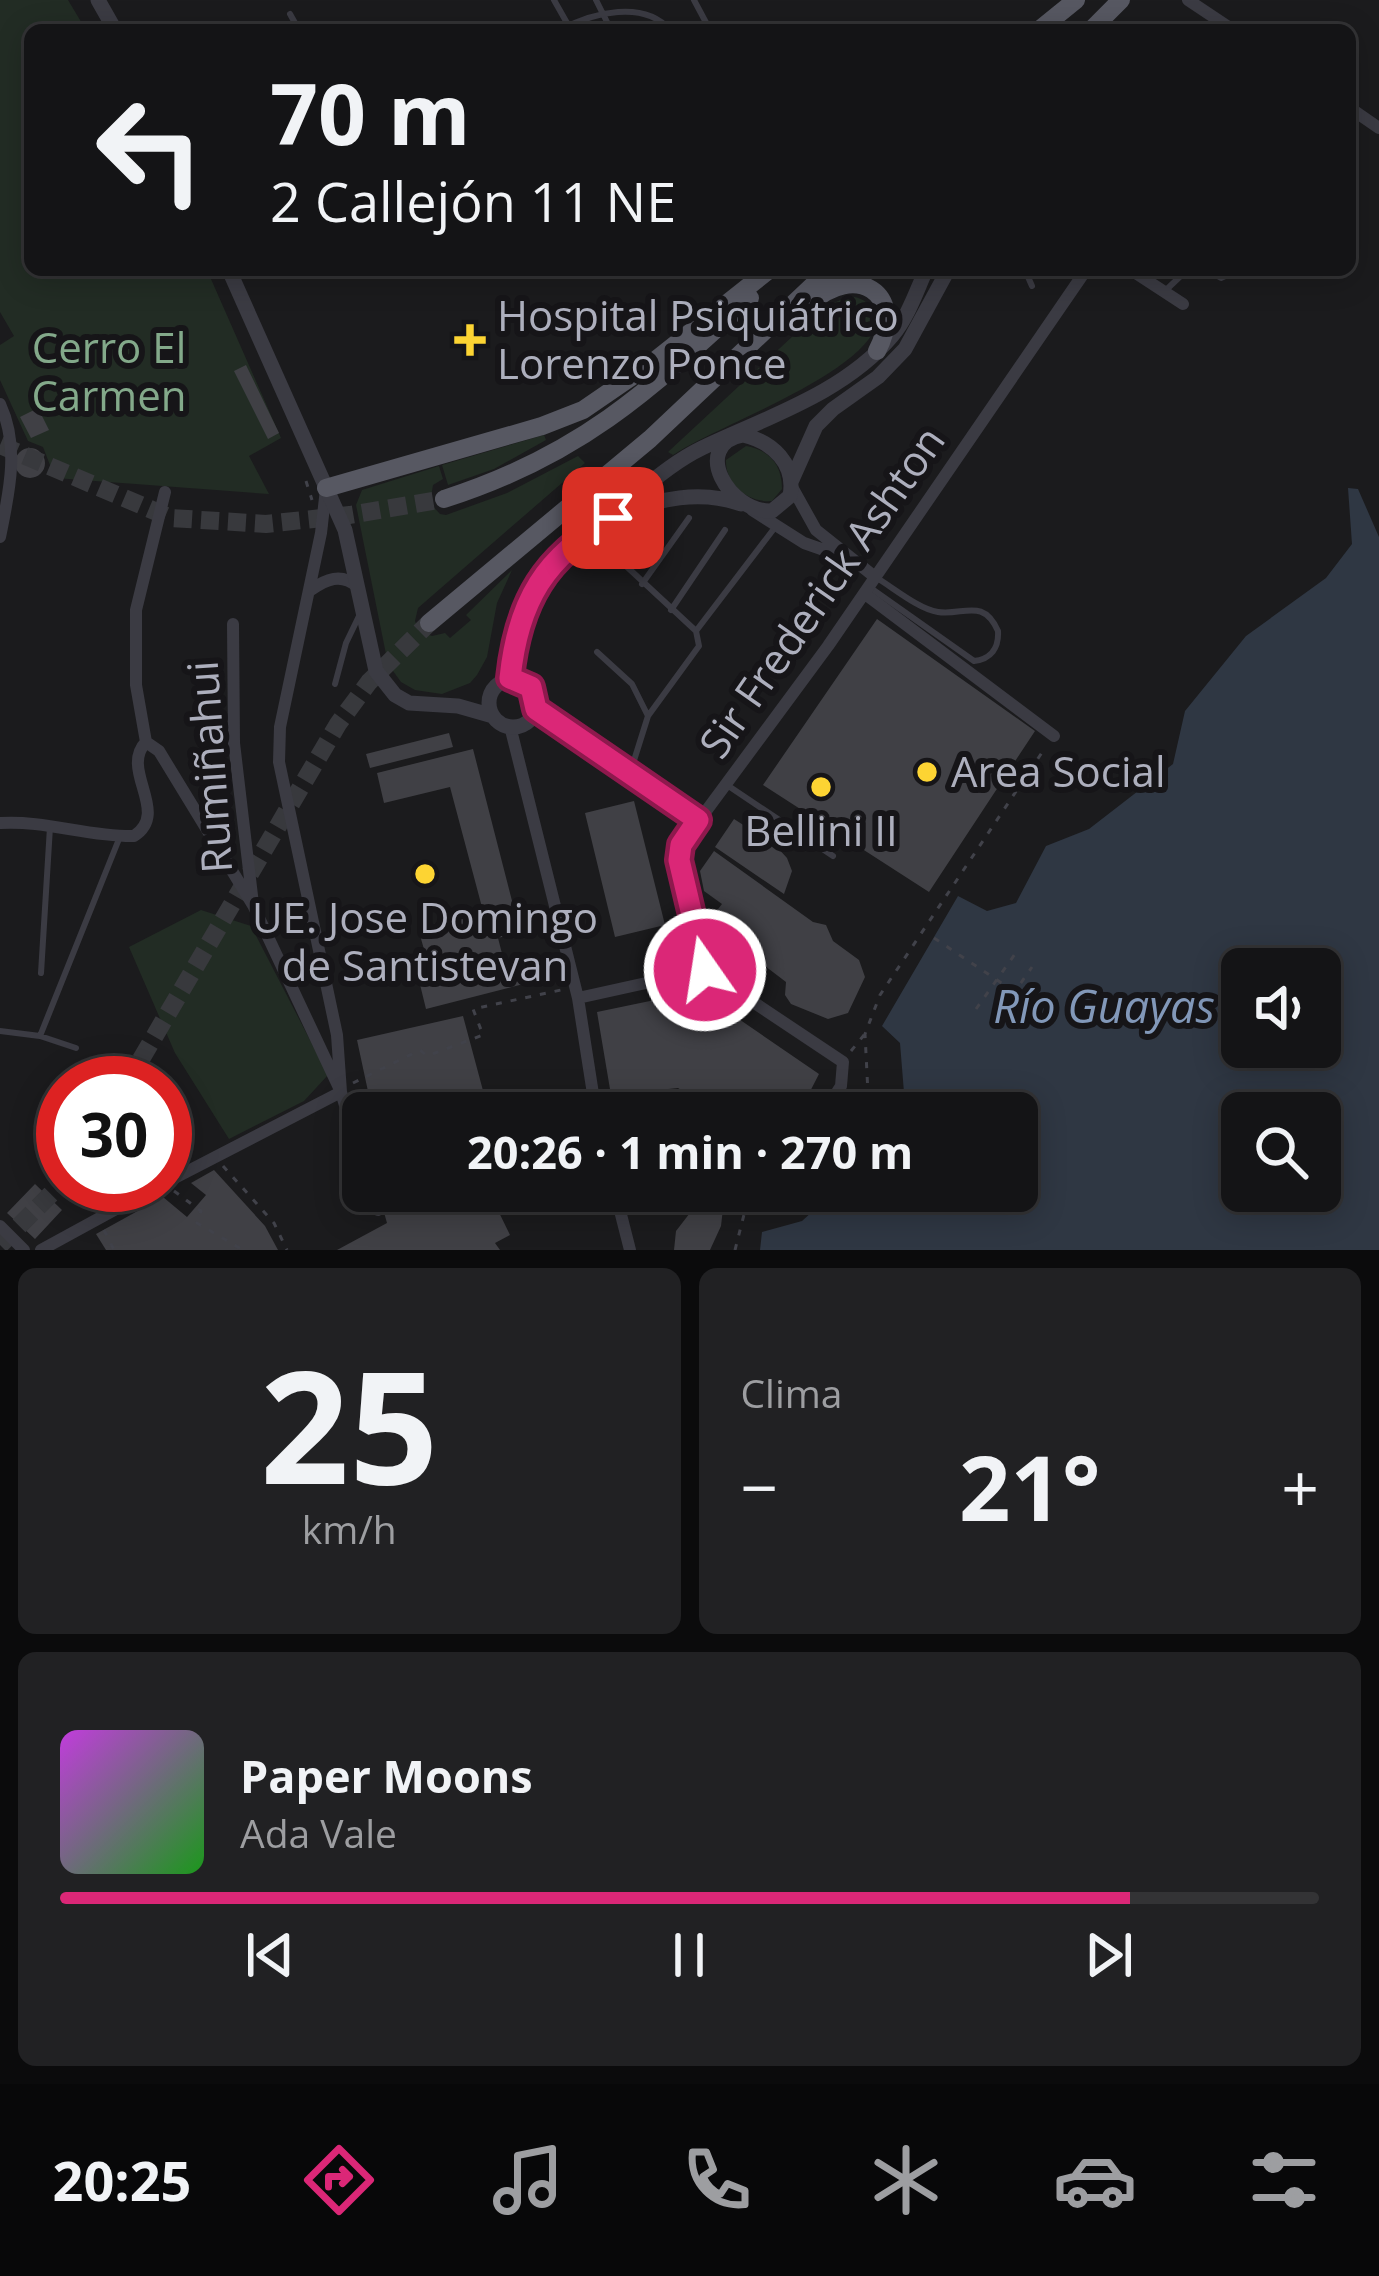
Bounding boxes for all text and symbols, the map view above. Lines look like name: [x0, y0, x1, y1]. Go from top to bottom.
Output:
text: 70 m: [270, 55, 470, 170]
icon: left: [72, 72, 228, 228]
text: 2 Callejón 11 NE: [270, 164, 676, 238]
place label: Hospital Psiquiátrico Lorenzo Ponce: [497, 286, 899, 391]
park label: Cerro El Carmen: [31, 318, 187, 423]
marker: Hospital Psiquiátrico Lorenzo Ponce: [454, 324, 486, 356]
street label: Sir Frederick Ashton: [685, 414, 957, 768]
pin: [562, 467, 664, 569]
icon: arrive: [580, 485, 646, 551]
street label: Rumiñahui: [173, 659, 244, 875]
place label: Area Social: [951, 742, 1166, 799]
marker: Area Social: [914, 759, 940, 785]
marker: Bellini II: [808, 774, 834, 800]
place label: Bellini II: [744, 801, 898, 858]
marker: UE. Jose Domingo de Santistevan: [412, 861, 438, 887]
place label: UE. Jose Domingo de Santistevan: [252, 888, 598, 993]
position arrow: [642, 907, 768, 1033]
map controls: [1221, 948, 1341, 1212]
button: sound: [1221, 948, 1341, 1068]
water label: Río Guayas: [993, 975, 1215, 1036]
speed limit sign: 30: [36, 1056, 192, 1212]
button: search: [1221, 1092, 1341, 1212]
text: 20:26 · 1 min · 270 m: [467, 1121, 913, 1182]
text: 25: [260, 1317, 438, 1530]
text: Clima: [741, 1366, 843, 1419]
text: 21°: [959, 1425, 1100, 1547]
text: −: [741, 1441, 778, 1531]
text: +: [1281, 1441, 1319, 1531]
text: km/h: [302, 1502, 397, 1555]
text: Paper Moons: [240, 1745, 533, 1806]
text: Ada Vale: [240, 1806, 397, 1859]
icon: previous: [237, 1922, 303, 1988]
icon: pause: [656, 1922, 722, 1988]
icon: next: [1076, 1922, 1142, 1988]
icon: directions: [297, 2138, 381, 2222]
icon: music: [486, 2138, 570, 2222]
icon: phone: [675, 2138, 759, 2222]
icon: climate: [864, 2138, 948, 2222]
icon: car: [1053, 2138, 1137, 2222]
icon: filters: [1242, 2138, 1326, 2222]
text: 20:25: [53, 2143, 191, 2217]

